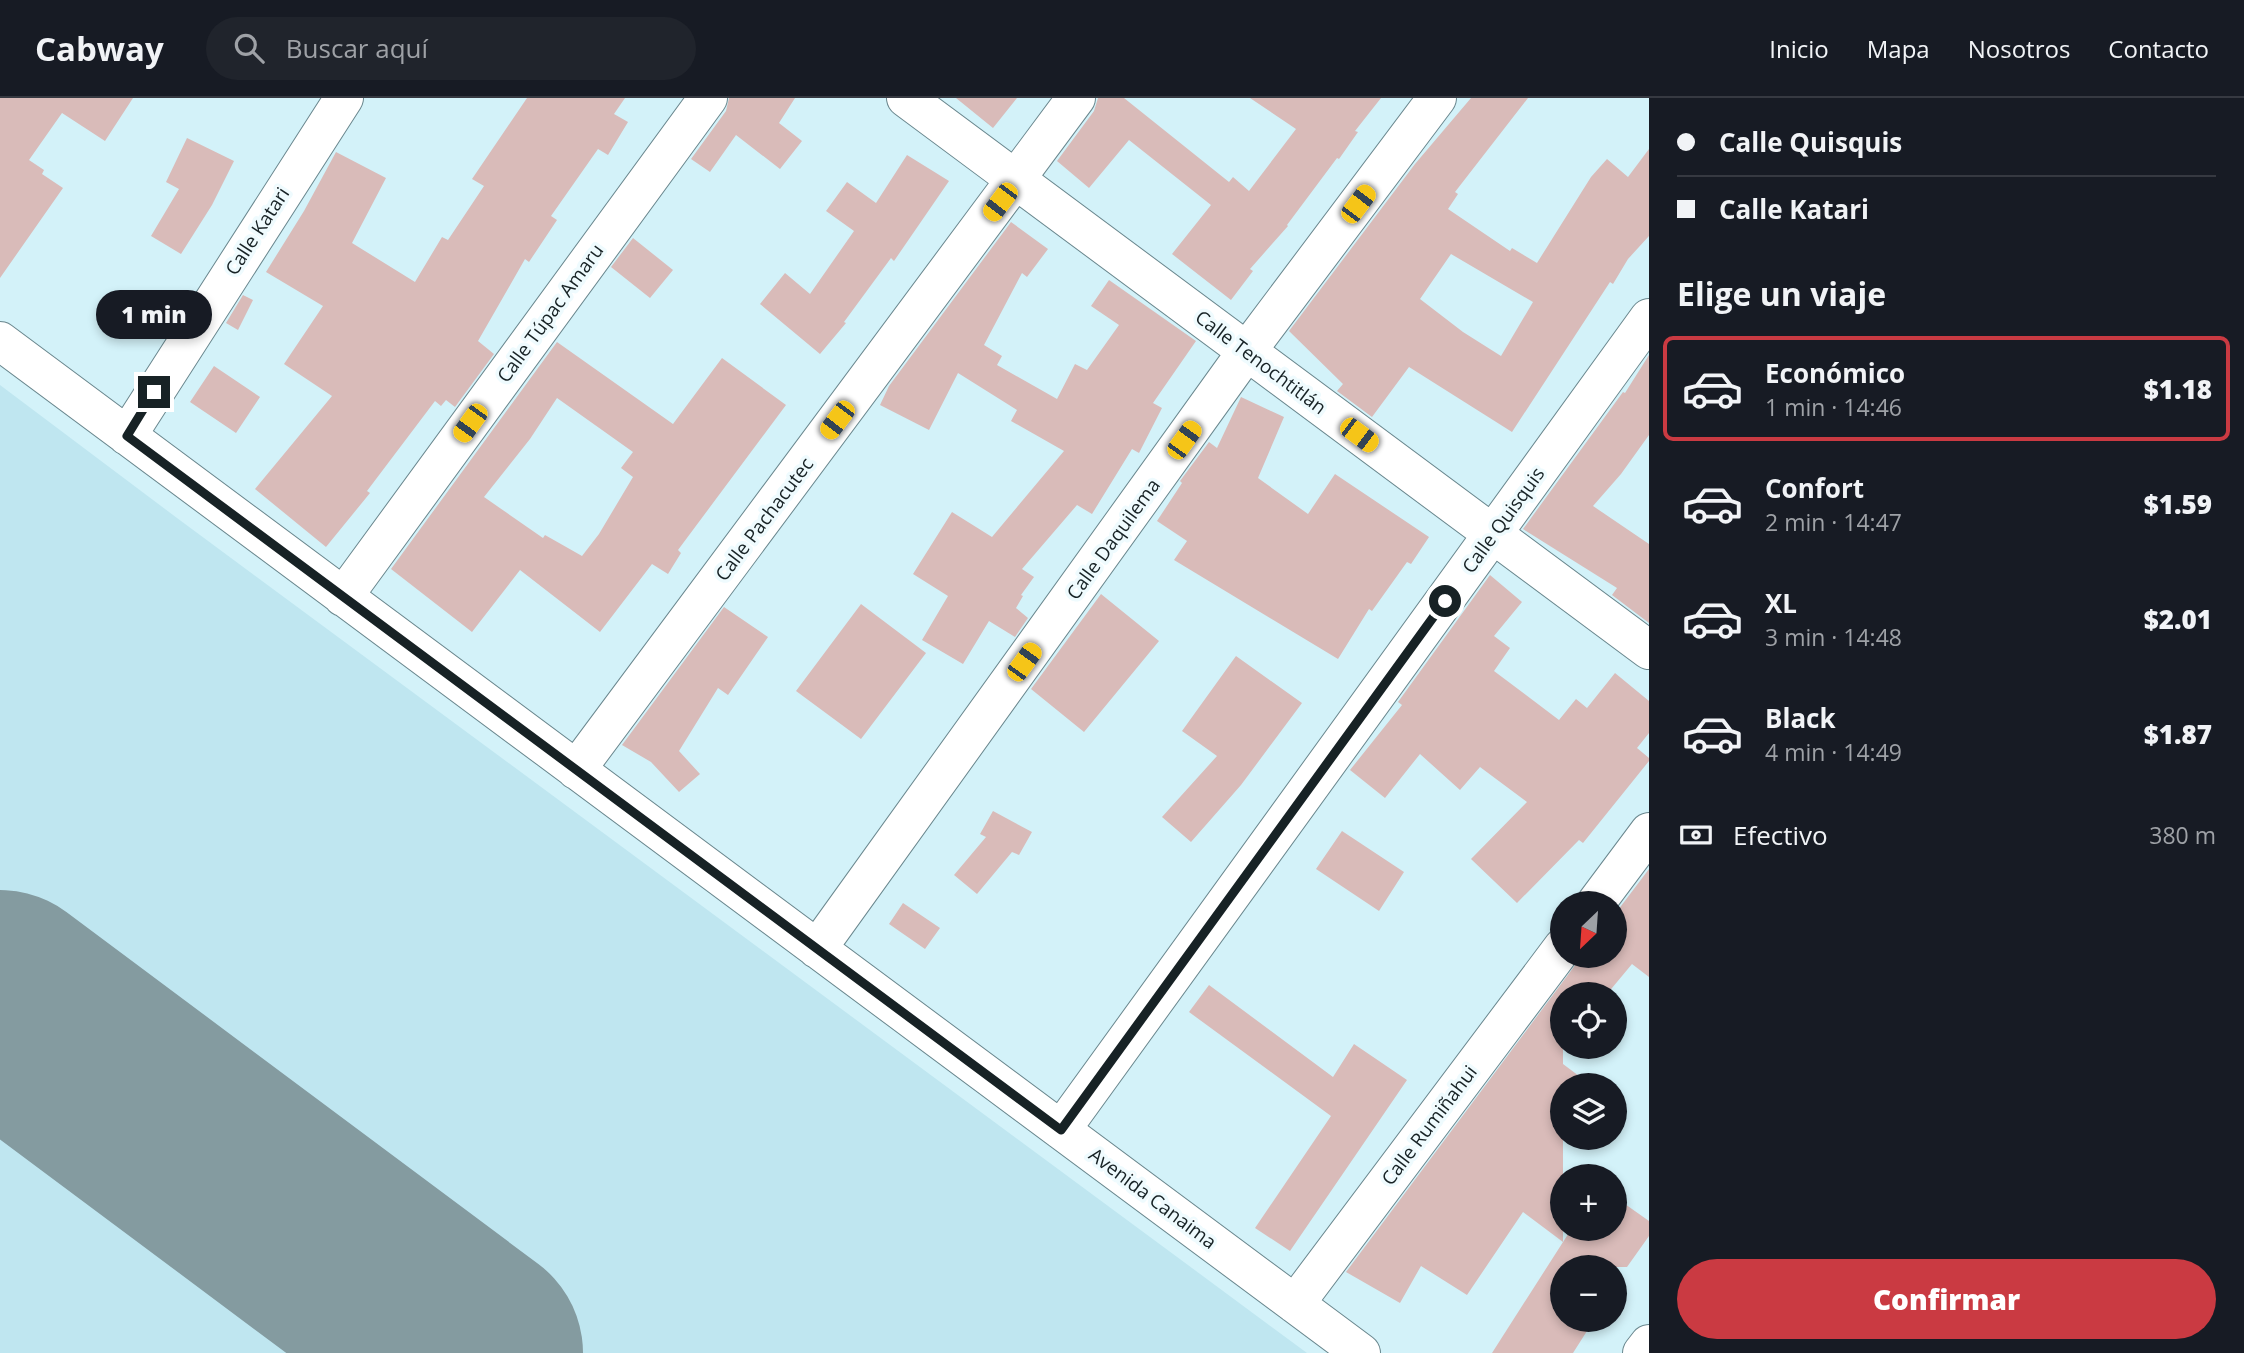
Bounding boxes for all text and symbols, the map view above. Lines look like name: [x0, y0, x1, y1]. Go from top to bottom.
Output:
search box: [206, 17, 696, 80]
text: Cabway: [35, 26, 164, 71]
icon: search: [230, 29, 268, 67]
text: Buscar aquí: [286, 30, 428, 66]
text: Inicio: [1769, 32, 1829, 65]
text: Mapa: [1867, 32, 1930, 65]
text: Nosotros: [1968, 32, 2070, 65]
text: Contacto: [2108, 32, 2209, 65]
text: Calle Quisquis: [1719, 124, 1902, 160]
car: [979, 179, 1022, 225]
car: [1337, 181, 1380, 227]
street label: Calle Katari: [219, 182, 295, 280]
text: Calle Katari: [1719, 191, 1869, 227]
street label: Calle Túpac Amaru: [491, 238, 609, 388]
text: Elige un viaje: [1677, 272, 1886, 315]
callout: 1 min: [96, 290, 212, 340]
text: 1 min: [121, 298, 187, 330]
street label: Calle Tenochtitlán: [1190, 304, 1332, 420]
text: Económico: [1765, 355, 1905, 391]
icon: car: [1681, 357, 1744, 420]
text: $1.18: [2144, 371, 2212, 407]
route end: [138, 376, 170, 408]
text: 1 min · 14:46: [1765, 391, 1902, 423]
car: [816, 397, 859, 443]
car: [450, 400, 491, 446]
car: [1336, 414, 1383, 456]
car: [1164, 417, 1205, 463]
street label: Calle Pachacutec: [709, 452, 819, 586]
street label: Calle Quisquis: [1456, 462, 1550, 578]
text: Confort: [1765, 470, 1864, 506]
icon: car: [1681, 472, 1744, 535]
street label: Calle Daquilema: [1060, 473, 1166, 605]
text: $1.59: [2144, 486, 2212, 522]
text: 2 min · 14:47: [1765, 506, 1902, 538]
route start: [1429, 585, 1461, 617]
text: XL: [1765, 585, 1797, 621]
icon: car: [1681, 587, 1744, 650]
text: $2.01: [2144, 601, 2212, 637]
text: 3 min · 14:48: [1765, 621, 1902, 653]
car: [1004, 639, 1045, 685]
text: Black: [1765, 700, 1836, 736]
icon: car: [1681, 702, 1744, 765]
text: $1.87: [2144, 716, 2212, 752]
text: 4 min · 14:49: [1765, 736, 1902, 768]
icon: cash: [1677, 816, 1715, 854]
text: Efectivo: [1733, 817, 1828, 853]
text: 380 m: [2149, 819, 2216, 851]
north arrow: [1550, 891, 1628, 968]
map controls: [1550, 891, 1627, 1332]
button: locate: [1550, 982, 1627, 1059]
street label: Calle Rumiñahui: [1375, 1060, 1483, 1190]
button: layers: [1550, 1073, 1627, 1150]
street label: Avenida Canaima: [1084, 1141, 1222, 1255]
button: +: [1550, 1164, 1627, 1241]
button: −: [1550, 1255, 1627, 1332]
button: Confirmar: [1677, 1259, 2216, 1339]

